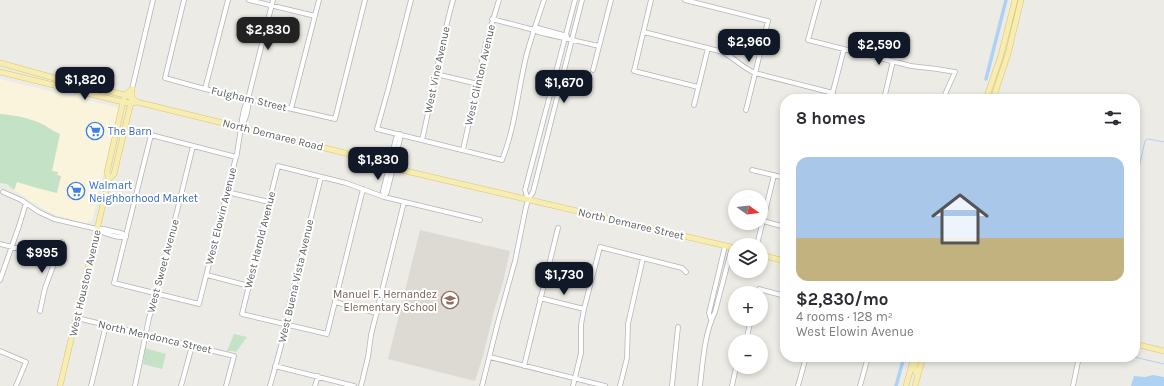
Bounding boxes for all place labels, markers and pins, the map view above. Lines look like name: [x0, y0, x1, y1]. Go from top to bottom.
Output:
pin: $2,830: [235, 17, 301, 51]
pin: $2,960: [716, 29, 782, 63]
pin: $2,590: [846, 32, 912, 66]
pin: $1,820: [52, 67, 118, 101]
pin: $1,670: [531, 70, 597, 104]
supermarket icon: The Barn: [85, 121, 105, 141]
place label: The Barn: [108, 125, 152, 138]
pin: $1,830: [345, 147, 411, 181]
place label: Walmart Neighborhood Market: [89, 179, 198, 205]
supermarket icon: Walmart Neighborhood Market: [66, 181, 86, 201]
pin: $995: [18, 240, 66, 274]
pin: $1,730: [531, 262, 597, 296]
place label: Manuel F. Hernandez Elementary School: [333, 288, 437, 314]
school or university icon: Manuel F. Hernandez Elementary School: [440, 290, 460, 310]

